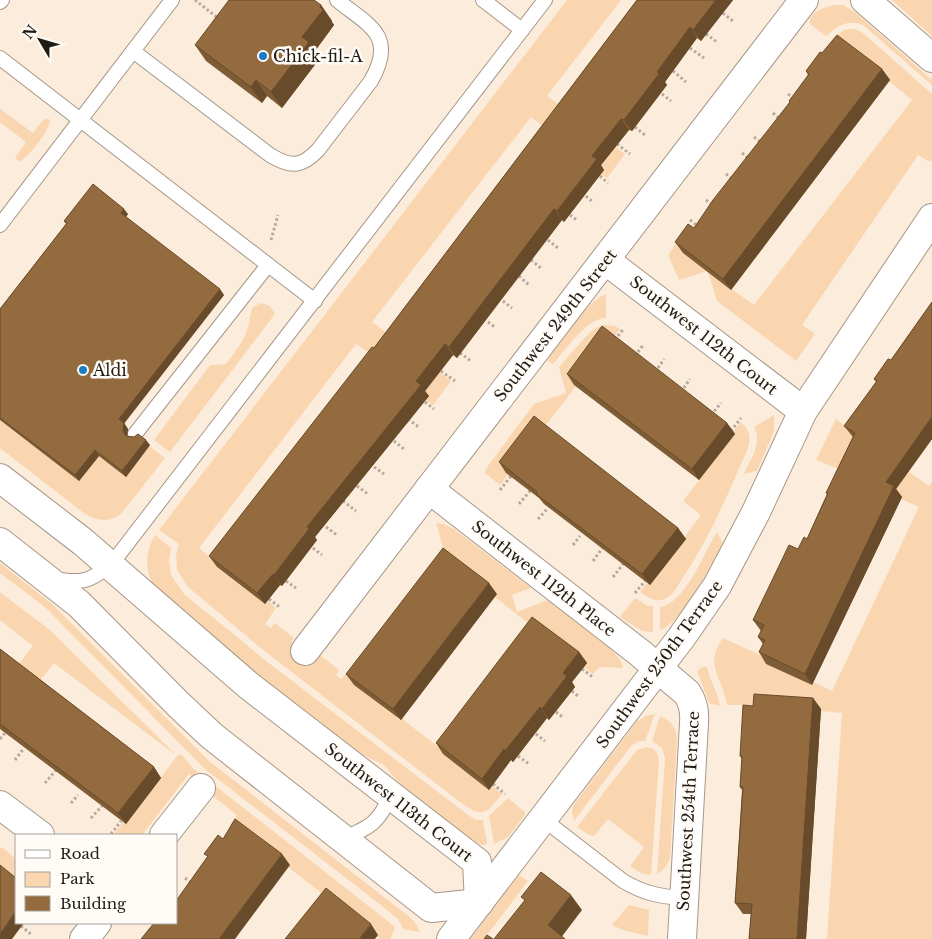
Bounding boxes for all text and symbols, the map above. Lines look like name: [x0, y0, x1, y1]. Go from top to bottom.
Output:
north arrow: [15, 15, 65, 65]
text: N: [19, 21, 41, 43]
place label: Chick-fil-A: [273, 46, 363, 66]
marker: Chick-fil-A: [257, 50, 269, 62]
street label: Southwest 249th Street: [489, 245, 621, 405]
street label: Southwest 112th Court: [626, 271, 782, 399]
place label: Aldi: [92, 360, 127, 380]
marker: Aldi: [77, 364, 89, 376]
street label: Southwest 112th Place: [468, 516, 620, 640]
street label: Southwest 250th Terrace: [591, 576, 727, 752]
street label: Southwest 254th Terrace: [673, 710, 703, 912]
street label: Southwest 113th Court: [321, 738, 477, 866]
legend: [15, 834, 178, 924]
text: Road: [60, 844, 100, 863]
text: Park: [60, 869, 96, 888]
text: Building: [60, 894, 127, 913]

